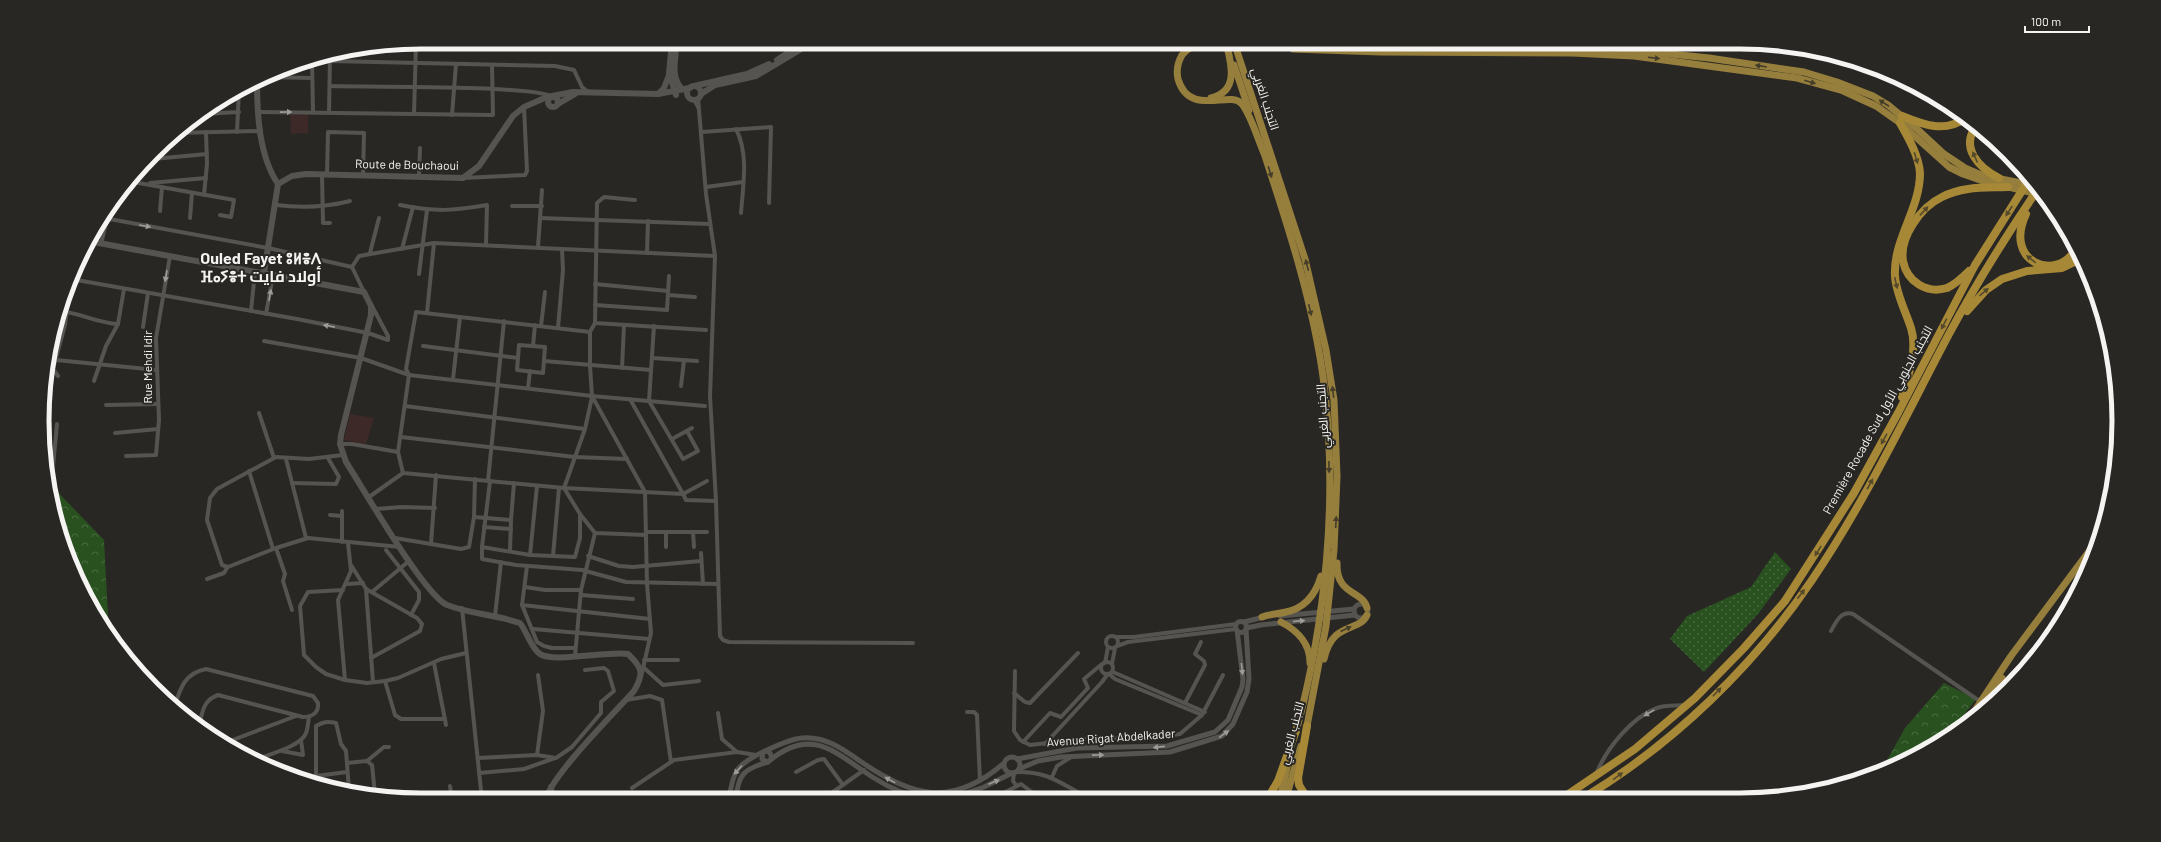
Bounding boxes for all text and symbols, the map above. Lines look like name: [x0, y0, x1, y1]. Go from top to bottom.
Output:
scale bar: [2025, 8, 2089, 34]
text: 100 m: [2031, 14, 2061, 28]
one-way arrow: [1648, 55, 1660, 61]
one-way arrow: [1755, 63, 1767, 69]
street label: التجنب الغربي: [1246, 66, 1283, 133]
one-way arrow: [1805, 79, 1817, 85]
one-way arrow: [1879, 100, 1890, 107]
one-way arrow: [280, 109, 293, 115]
one-way arrow: [1972, 151, 1978, 163]
one-way arrow: [1913, 152, 1919, 164]
street label: Route de Bouchaoui: [355, 156, 459, 172]
one-way arrow: [1267, 166, 1273, 178]
one-way arrow: [1920, 205, 1929, 216]
one-way arrow: [2005, 206, 2013, 216]
one-way arrow: [139, 223, 151, 229]
district label: Ouled Fayet ⵓⵍⴻⴷ ⴼⴰⵢⴻⵜ أولاد فايت: [200, 248, 322, 286]
one-way arrow: [2026, 255, 2036, 263]
one-way arrow: [1304, 259, 1310, 271]
one-way arrow: [163, 270, 169, 282]
one-way arrow: [1894, 277, 1900, 289]
one-way arrow: [267, 288, 273, 301]
one-way arrow: [1980, 288, 1989, 297]
one-way arrow: [1307, 304, 1313, 316]
one-way arrow: [1941, 318, 1948, 330]
one-way arrow: [323, 322, 335, 328]
street label: Première Rocade Sud التجنب الجنوبي الأول: [1819, 323, 1938, 518]
street label: Rue Mehdi Idir: [140, 330, 154, 404]
street label: التجنب الغربي: [1313, 383, 1335, 449]
one-way arrow: [1330, 386, 1336, 398]
one-way arrow: [1881, 433, 1887, 445]
one-way arrow: [1326, 461, 1332, 474]
one-way arrow: [1867, 478, 1874, 490]
one-way arrow: [1332, 516, 1339, 528]
one-way arrow: [1814, 545, 1821, 557]
one-way arrow: [1797, 588, 1806, 599]
one-way arrow: [1293, 617, 1305, 624]
one-way arrow: [1340, 626, 1351, 632]
one-way arrow: [1238, 663, 1245, 675]
one-way arrow: [1712, 687, 1722, 697]
street label: التجنب الغربي: [1276, 700, 1310, 767]
one-way arrow: [1643, 709, 1655, 716]
street label: Avenue Rigat Abdelkader: [1046, 725, 1176, 748]
one-way arrow: [1219, 730, 1229, 738]
one-way arrow: [1153, 743, 1165, 750]
one-way arrow: [1092, 752, 1105, 758]
one-way arrow: [733, 765, 742, 775]
one-way arrow: [1612, 772, 1623, 780]
one-way arrow: [884, 777, 896, 784]
one-way arrow: [989, 779, 1001, 785]

